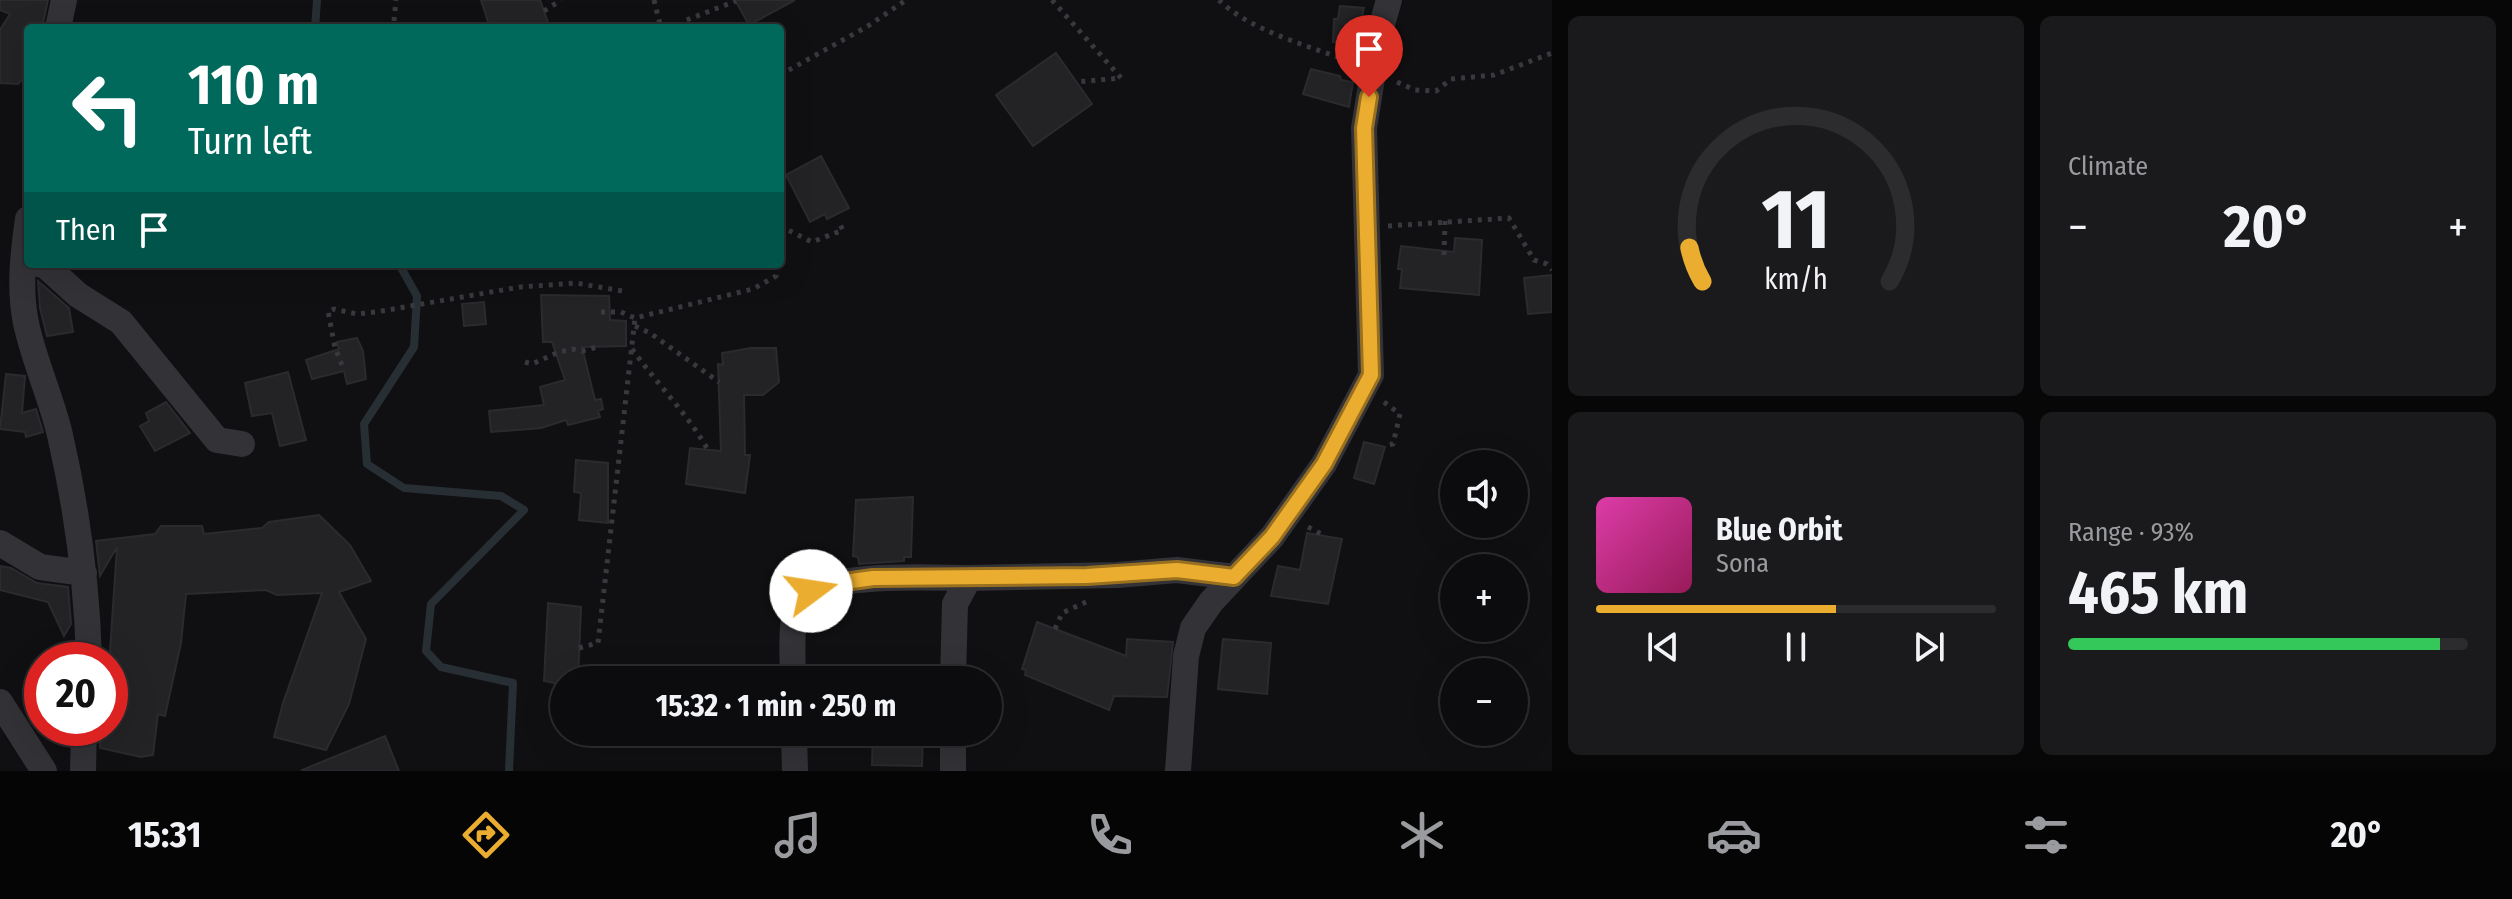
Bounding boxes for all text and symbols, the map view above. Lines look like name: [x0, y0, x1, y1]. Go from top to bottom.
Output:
pin: [1335, 15, 1403, 97]
icon: arrive: [1347, 27, 1391, 71]
text: 110 m: [188, 52, 319, 119]
icon: left: [56, 56, 160, 160]
text: Turn left: [188, 120, 312, 164]
text: Climate: [2068, 151, 2148, 182]
text: 11: [1762, 169, 1830, 269]
text: 20°: [2224, 191, 2312, 263]
text: −: [2068, 201, 2088, 254]
text: +: [2448, 201, 2468, 254]
icon: arrive: [132, 208, 176, 252]
text: Then: [56, 212, 116, 248]
text: km/h: [1764, 262, 1828, 297]
map controls: [1440, 450, 1528, 746]
button: sound: [1440, 450, 1528, 538]
text: Blue Orbit: [1716, 512, 1842, 548]
text: Range · 93%: [2068, 517, 2194, 548]
text: Sona: [1716, 548, 1769, 579]
position arrow: [769, 549, 853, 633]
button: +: [1440, 554, 1528, 642]
text: 465 km: [2068, 557, 2248, 629]
icon: previous: [1641, 625, 1685, 669]
icon: pause: [1774, 625, 1818, 669]
icon: next: [1907, 625, 1951, 669]
speed limit sign: 20: [24, 642, 128, 746]
button: −: [1440, 658, 1528, 746]
text: 15:32 · 1 min · 250 m: [656, 688, 896, 724]
icon: directions: [458, 807, 514, 863]
icon: music: [770, 807, 826, 863]
icon: phone: [1082, 807, 1138, 863]
icon: climate: [1394, 807, 1450, 863]
icon: car: [1706, 807, 1762, 863]
icon: filters: [2018, 807, 2074, 863]
text: 15:31: [128, 813, 201, 857]
text: 20°: [2331, 813, 2384, 857]

